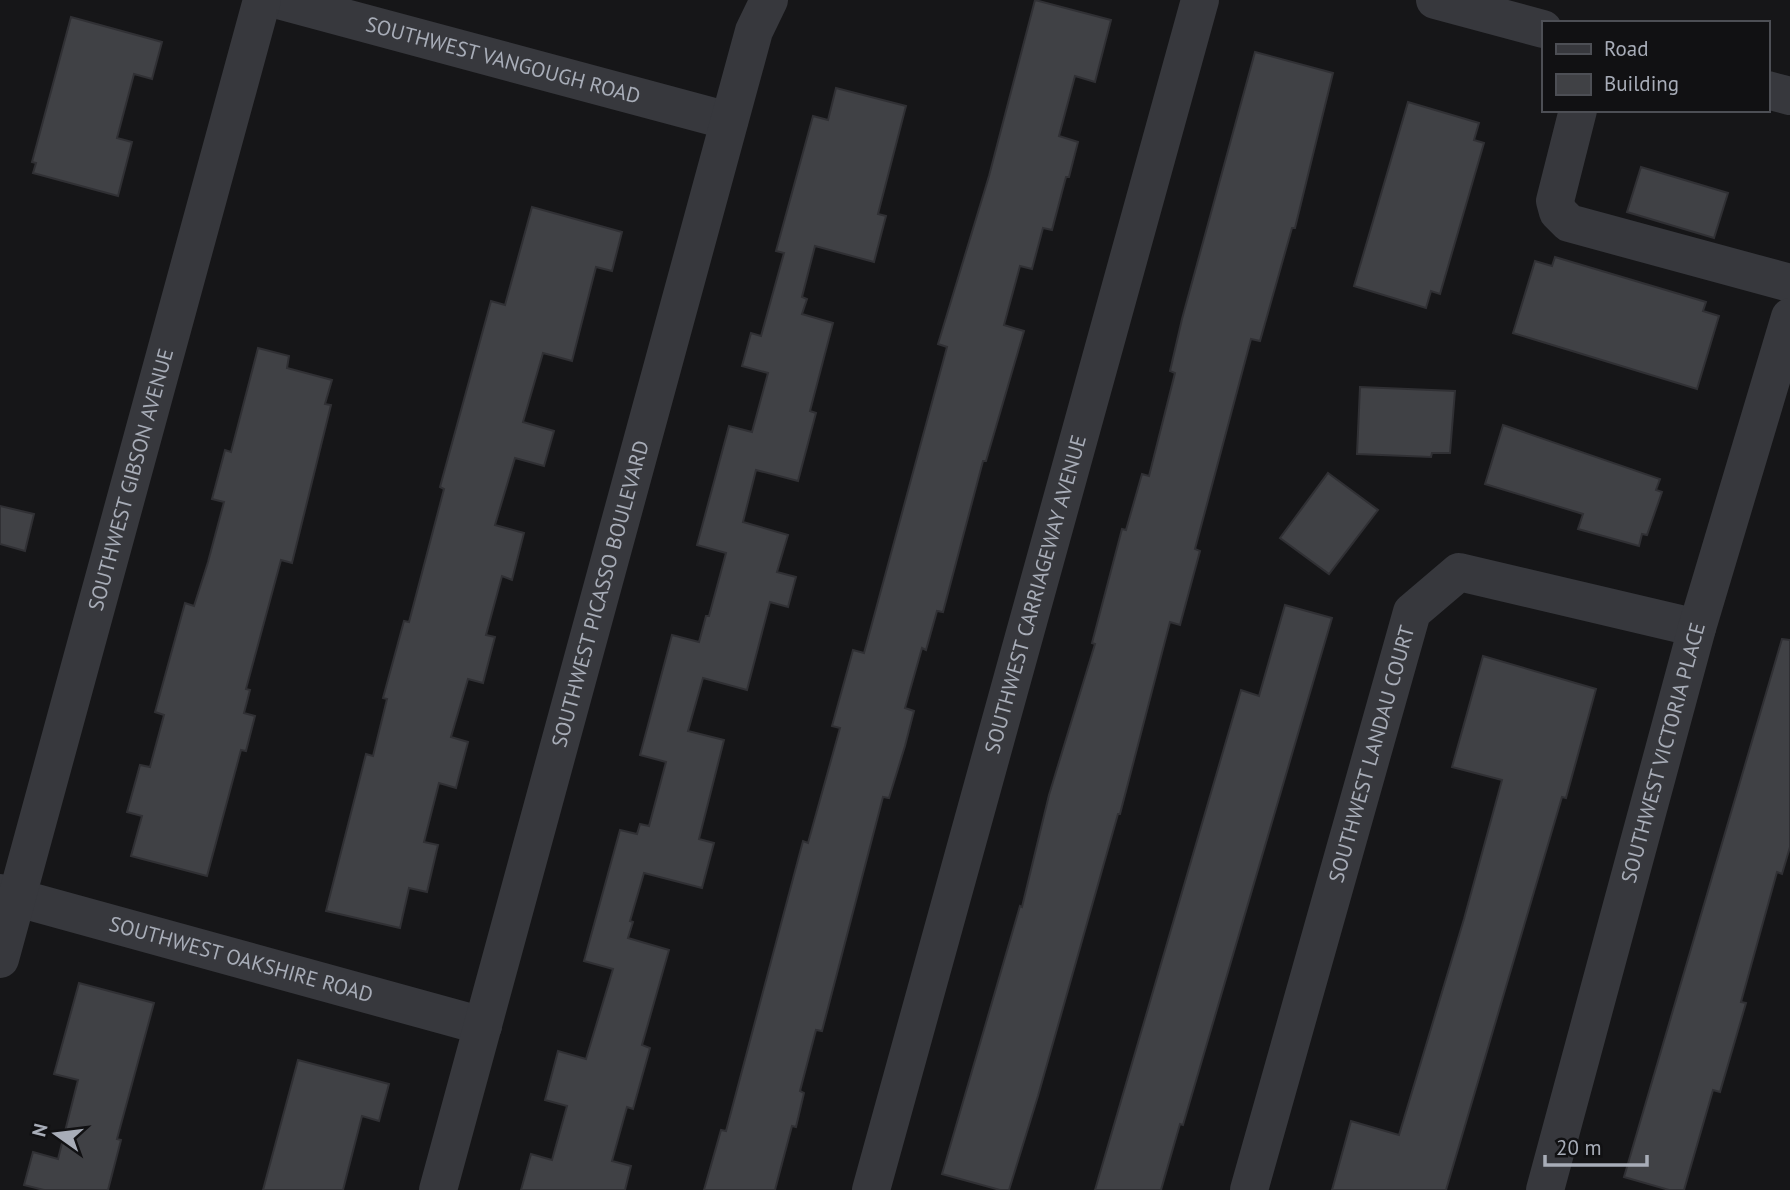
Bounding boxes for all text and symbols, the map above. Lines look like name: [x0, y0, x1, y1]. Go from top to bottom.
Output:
street label: SOUTHWEST VANGOUGH ROAD: [363, 10, 643, 110]
legend: [1542, 21, 1769, 112]
text: Road: [1604, 35, 1648, 62]
text: Building: [1604, 70, 1679, 97]
street label: SOUTHWEST GIBSON AVENUE: [82, 345, 179, 614]
street label: SOUTHWEST CARRIAGEWAY AVENUE: [978, 432, 1092, 757]
street label: SOUTHWEST PICASSO BOULEVARD: [545, 437, 655, 750]
street label: SOUTHWEST VICTORIA PLACE: [1615, 619, 1711, 886]
street label: SOUTHWEST LANDAU COURT: [1322, 622, 1421, 886]
street label: SOUTHWEST OAKSHIRE ROAD: [106, 910, 376, 1008]
north arrow: [21, 1099, 91, 1169]
text: N: [26, 1121, 53, 1139]
scale bar: [1545, 1124, 1646, 1168]
text: 20 m: [1556, 1134, 1602, 1161]

